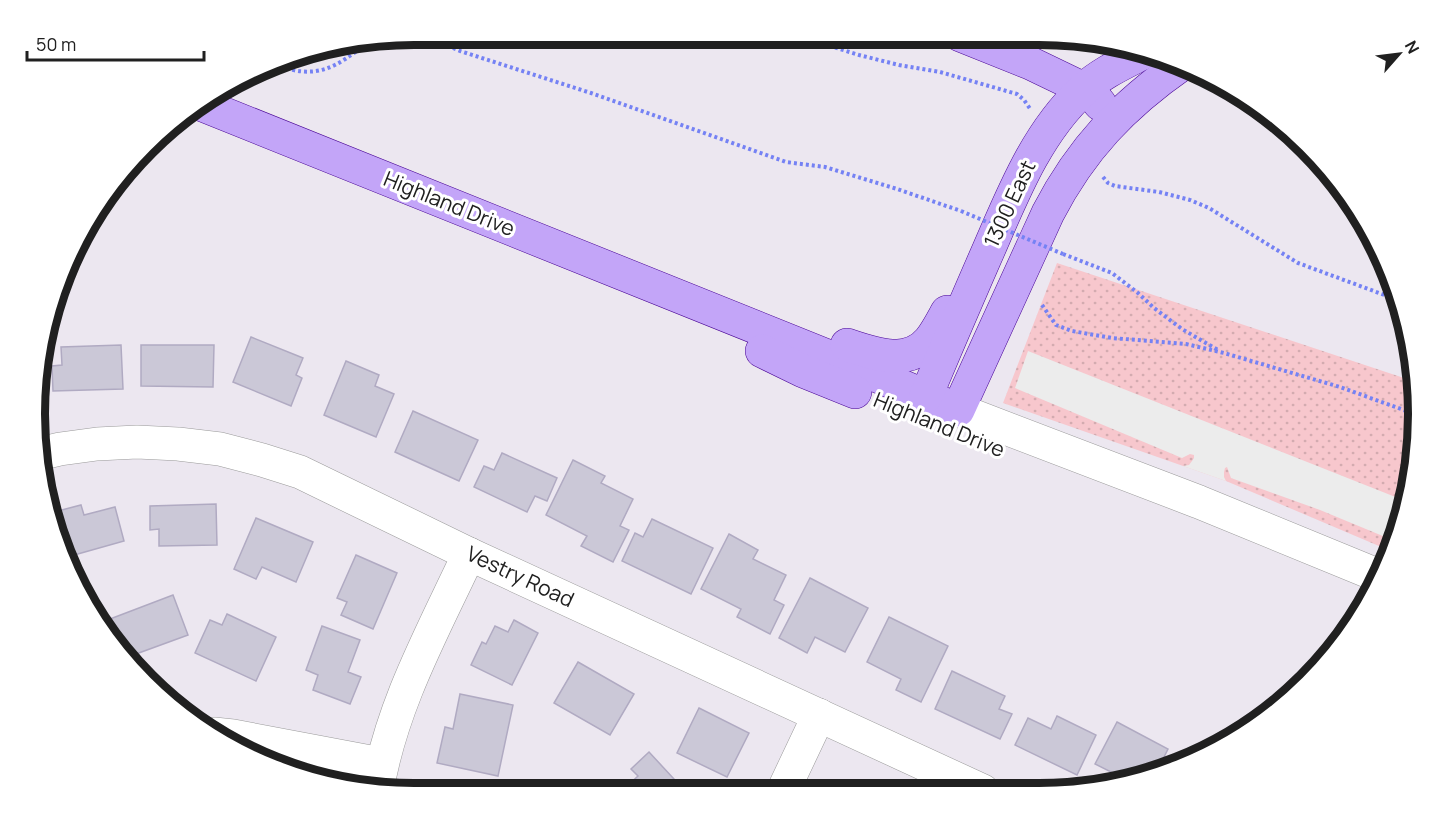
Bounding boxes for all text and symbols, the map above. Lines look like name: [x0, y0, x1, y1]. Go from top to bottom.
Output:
scale bar: [27, 24, 204, 62]
north arrow: [1369, 24, 1429, 84]
text: 50 m: [36, 32, 76, 56]
text: N: [1400, 37, 1425, 57]
street label: 1300 East: [977, 156, 1041, 252]
street label: Highland Drive: [380, 164, 519, 242]
street label: Highland Drive: [870, 385, 1009, 463]
street label: Vestry Road: [462, 539, 579, 613]

